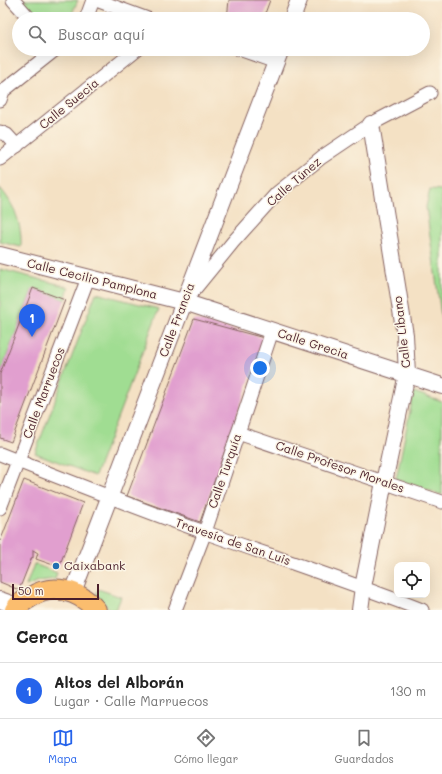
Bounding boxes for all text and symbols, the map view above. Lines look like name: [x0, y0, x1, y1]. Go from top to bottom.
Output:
search box: [12, 12, 430, 56]
icon: search: [26, 23, 48, 45]
text: Buscar aquí: [58, 24, 145, 44]
street label: Calle Suecia: [35, 74, 101, 132]
street label: Calle Túnez: [263, 153, 324, 209]
street label: Calle Cecilio Pamplona: [25, 254, 159, 302]
street label: Calle Francia: [155, 280, 198, 359]
street label: Calle Líbano: [389, 295, 413, 369]
pin: 1: [19, 304, 45, 337]
street label: Calle Grecia: [276, 324, 351, 362]
street label: Calle Marruecos: [18, 345, 68, 441]
your location: [250, 358, 270, 378]
street label: Calle Turquía: [204, 431, 244, 510]
street label: Calle Profesor Morales: [274, 436, 407, 496]
street label: Travesía de San Luis: [174, 514, 293, 568]
place label: Caixabank: [64, 557, 125, 573]
marker: Caixabank: [51, 561, 61, 571]
map controls: [394, 562, 430, 598]
button: locate: [394, 562, 430, 598]
scale bar: [12, 582, 99, 601]
text: 50 m: [18, 583, 44, 598]
text: Cerca: [16, 625, 68, 647]
text: Altos del Alborán: [54, 672, 184, 692]
text: 1: [26, 682, 32, 699]
text: 130 m: [390, 682, 426, 699]
text: Lugar · Calle Marruecos: [54, 692, 209, 709]
tab: Mapa: [48, 727, 77, 766]
tab: Cómo llegar: [174, 727, 238, 766]
tab: Guardados: [335, 727, 394, 766]

